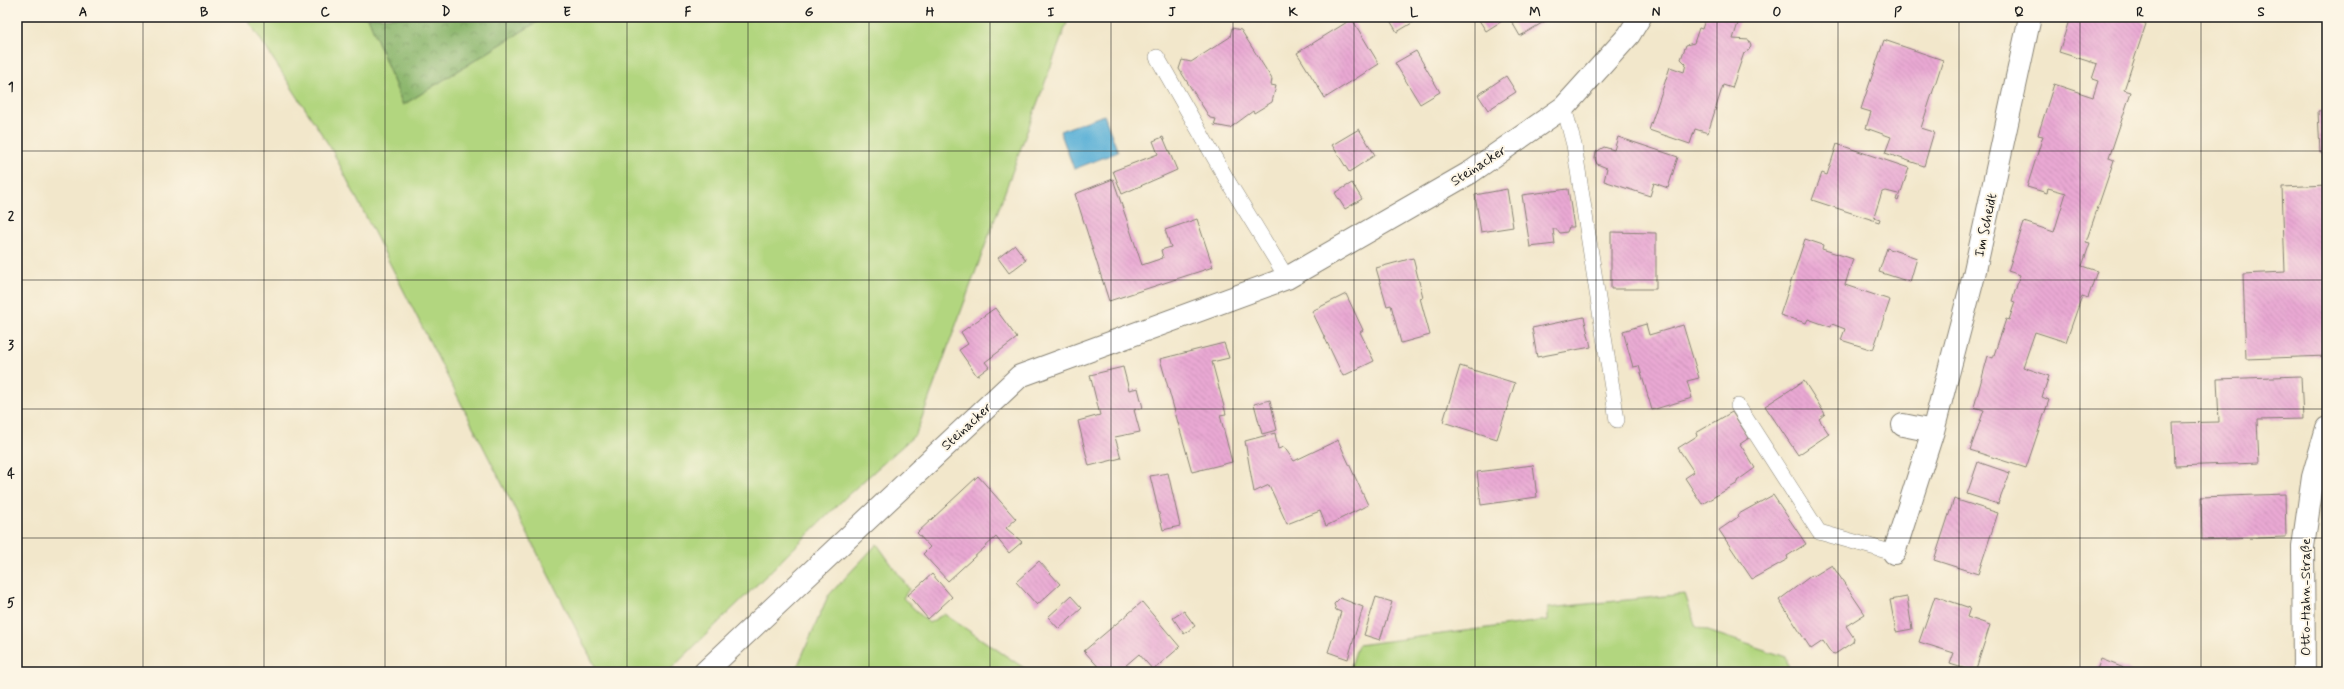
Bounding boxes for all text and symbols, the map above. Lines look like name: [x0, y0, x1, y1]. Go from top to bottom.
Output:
text: A: [79, 4, 87, 21]
text: B: [200, 4, 209, 21]
text: C: [320, 4, 330, 21]
text: D: [442, 4, 451, 21]
text: E: [563, 4, 571, 21]
text: F: [685, 4, 692, 21]
text: G: [805, 4, 814, 21]
text: H: [926, 4, 935, 21]
text: I: [1048, 4, 1055, 21]
text: J: [1168, 4, 1176, 21]
text: K: [1288, 4, 1298, 21]
text: L: [1410, 4, 1419, 21]
text: M: [1529, 4, 1541, 21]
text: N: [1652, 4, 1661, 21]
text: O: [1773, 4, 1782, 21]
text: P: [1894, 4, 1902, 21]
text: Q: [2014, 4, 2024, 21]
text: R: [2136, 4, 2144, 21]
text: S: [2257, 4, 2265, 21]
text: 1: [8, 79, 14, 96]
street label: Steinacker: [1447, 141, 1510, 190]
street label: Im Scheidt: [1970, 192, 2001, 259]
text: 2: [8, 208, 15, 225]
text: 3: [8, 337, 14, 354]
street label: Steinacker: [938, 399, 996, 455]
text: 4: [7, 466, 15, 483]
street label: Otto-Hahn-Straße: [2297, 538, 2315, 656]
text: 5: [7, 595, 15, 612]

